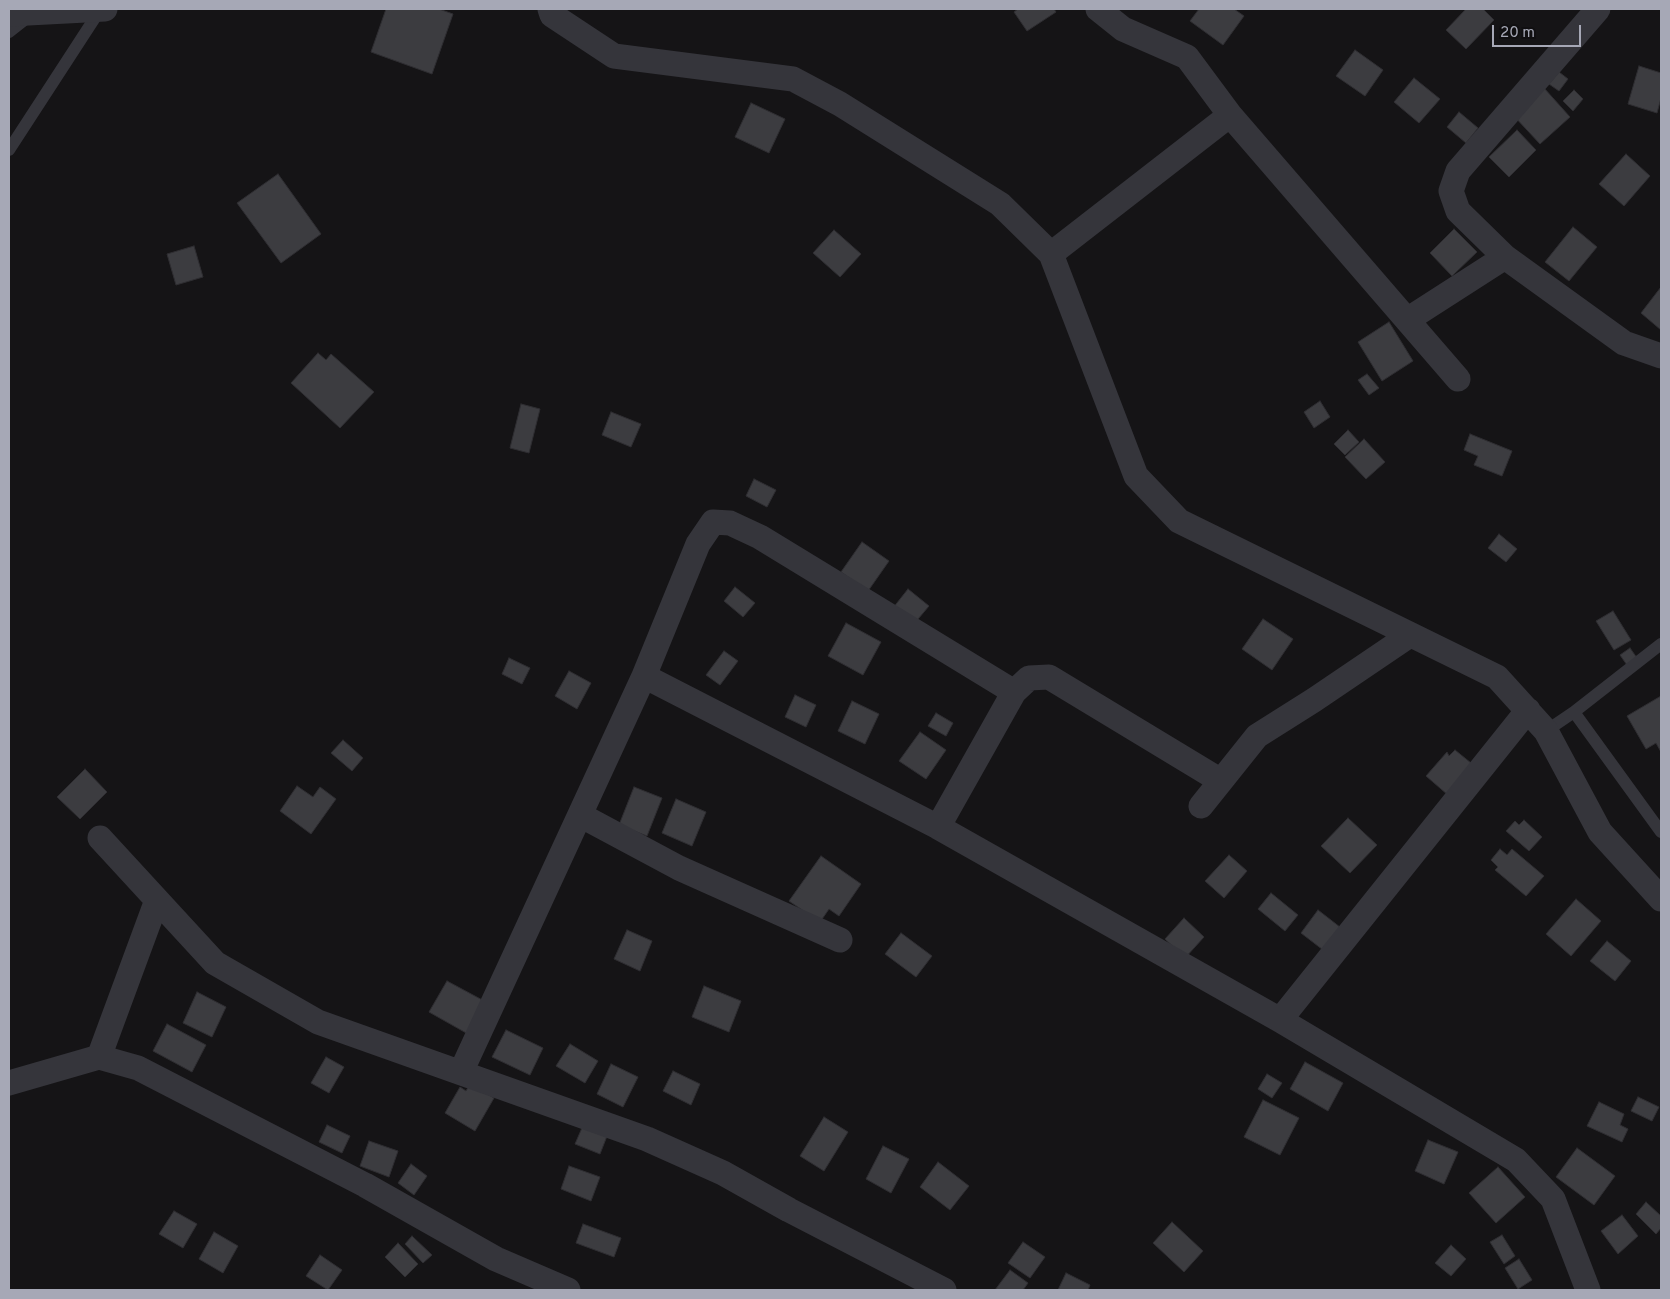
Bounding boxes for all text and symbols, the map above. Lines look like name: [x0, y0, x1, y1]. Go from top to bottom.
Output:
scale bar: [1495, 15, 1584, 47]
text: 20 m: [1500, 24, 1535, 43]

